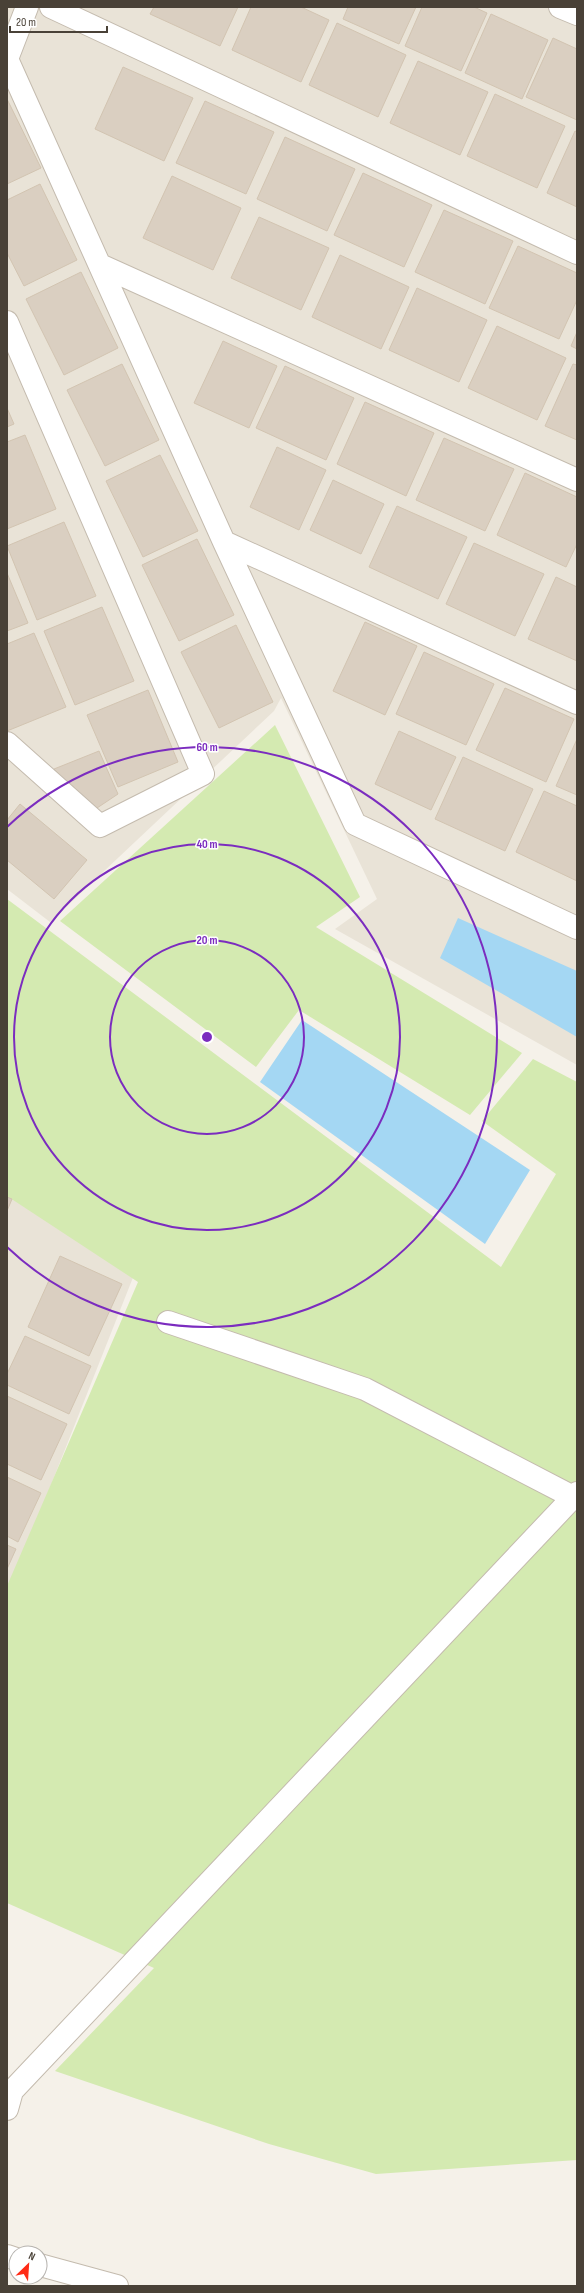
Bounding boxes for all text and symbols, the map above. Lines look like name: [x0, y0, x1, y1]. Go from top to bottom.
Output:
scale bar: [10, 8, 107, 34]
text: 20 m: [16, 15, 36, 30]
text: 60 m: [196, 740, 218, 755]
text: 40 m: [196, 837, 218, 852]
text: 20 m: [197, 933, 217, 948]
centre of rings: [200, 1030, 214, 1044]
north arrow: [8, 2245, 48, 2285]
text: N: [27, 2249, 38, 2264]

